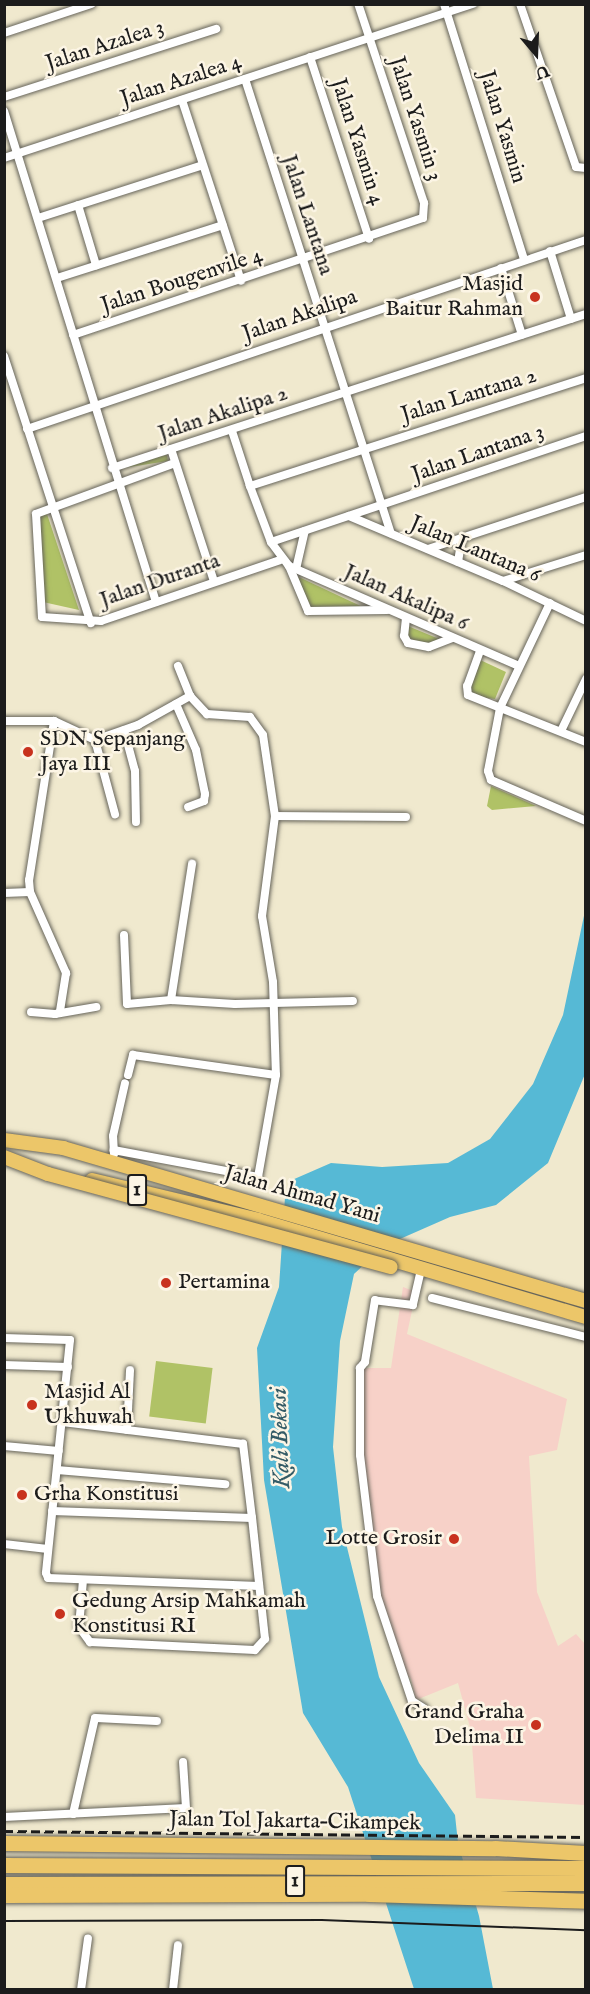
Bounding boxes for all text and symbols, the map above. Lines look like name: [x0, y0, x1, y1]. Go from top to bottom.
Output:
street label: Jalan Azalea 3: [42, 14, 168, 78]
north arrow: [506, 24, 566, 84]
street label: Jalan Azalea 4: [117, 49, 245, 113]
street label: Jalan Yasmin 3: [382, 53, 448, 185]
text: U: [532, 59, 552, 83]
street label: Jalan Yasmin: [472, 68, 532, 186]
street label: Jalan Yasmin 4: [324, 75, 390, 209]
street label: Jalan Lantana: [275, 151, 339, 279]
street label: Jalan Bougenvile 4: [98, 242, 266, 320]
place label: Masjid Baitur Rahman: [385, 271, 523, 322]
street label: Jalan Akalipa: [239, 284, 361, 348]
marker: Masjid Baitur Rahman: [528, 290, 542, 304]
street label: Jalan Lantana 2: [398, 363, 540, 429]
street label: Jalan Akalipa 2: [155, 381, 291, 447]
street label: Jalan Lantana 3: [408, 419, 548, 489]
street label: Jalan Lantana 6: [406, 511, 544, 589]
street label: Jalan Duranta: [96, 548, 224, 614]
street label: Jalan Akalipa 6: [340, 559, 472, 637]
place label: SDN Sepanjang Jaya III: [40, 726, 185, 778]
marker: SDN Sepanjang Jaya III: [21, 745, 35, 759]
street label: Jalan Ahmad Yani: [221, 1160, 383, 1230]
road number: 1: [126, 1172, 148, 1208]
place label: Pertamina: [178, 1270, 270, 1296]
marker: Pertamina: [159, 1276, 173, 1290]
place label: Masjid Al Ukhuwah: [44, 1379, 133, 1430]
water label: Kali Bekasi: [265, 1387, 297, 1489]
marker: Masjid Al Ukhuwah: [25, 1398, 39, 1412]
place label: Grha Konstitusi: [34, 1482, 179, 1508]
marker: Grha Konstitusi: [15, 1488, 29, 1502]
place label: Lotte Grosir: [325, 1526, 442, 1552]
marker: Lotte Grosir: [447, 1532, 461, 1546]
place label: Gedung Arsip Mahkamah Konstitusi RI: [72, 1588, 306, 1640]
marker: Gedung Arsip Mahkamah Konstitusi RI: [53, 1607, 67, 1621]
place label: Grand Graha Delima II: [404, 1699, 524, 1750]
marker: Grand Graha Delima II: [529, 1718, 543, 1732]
street label: Jalan Tol Jakarta–Cikampek: [169, 1807, 421, 1837]
road number: 1: [284, 1863, 306, 1899]

